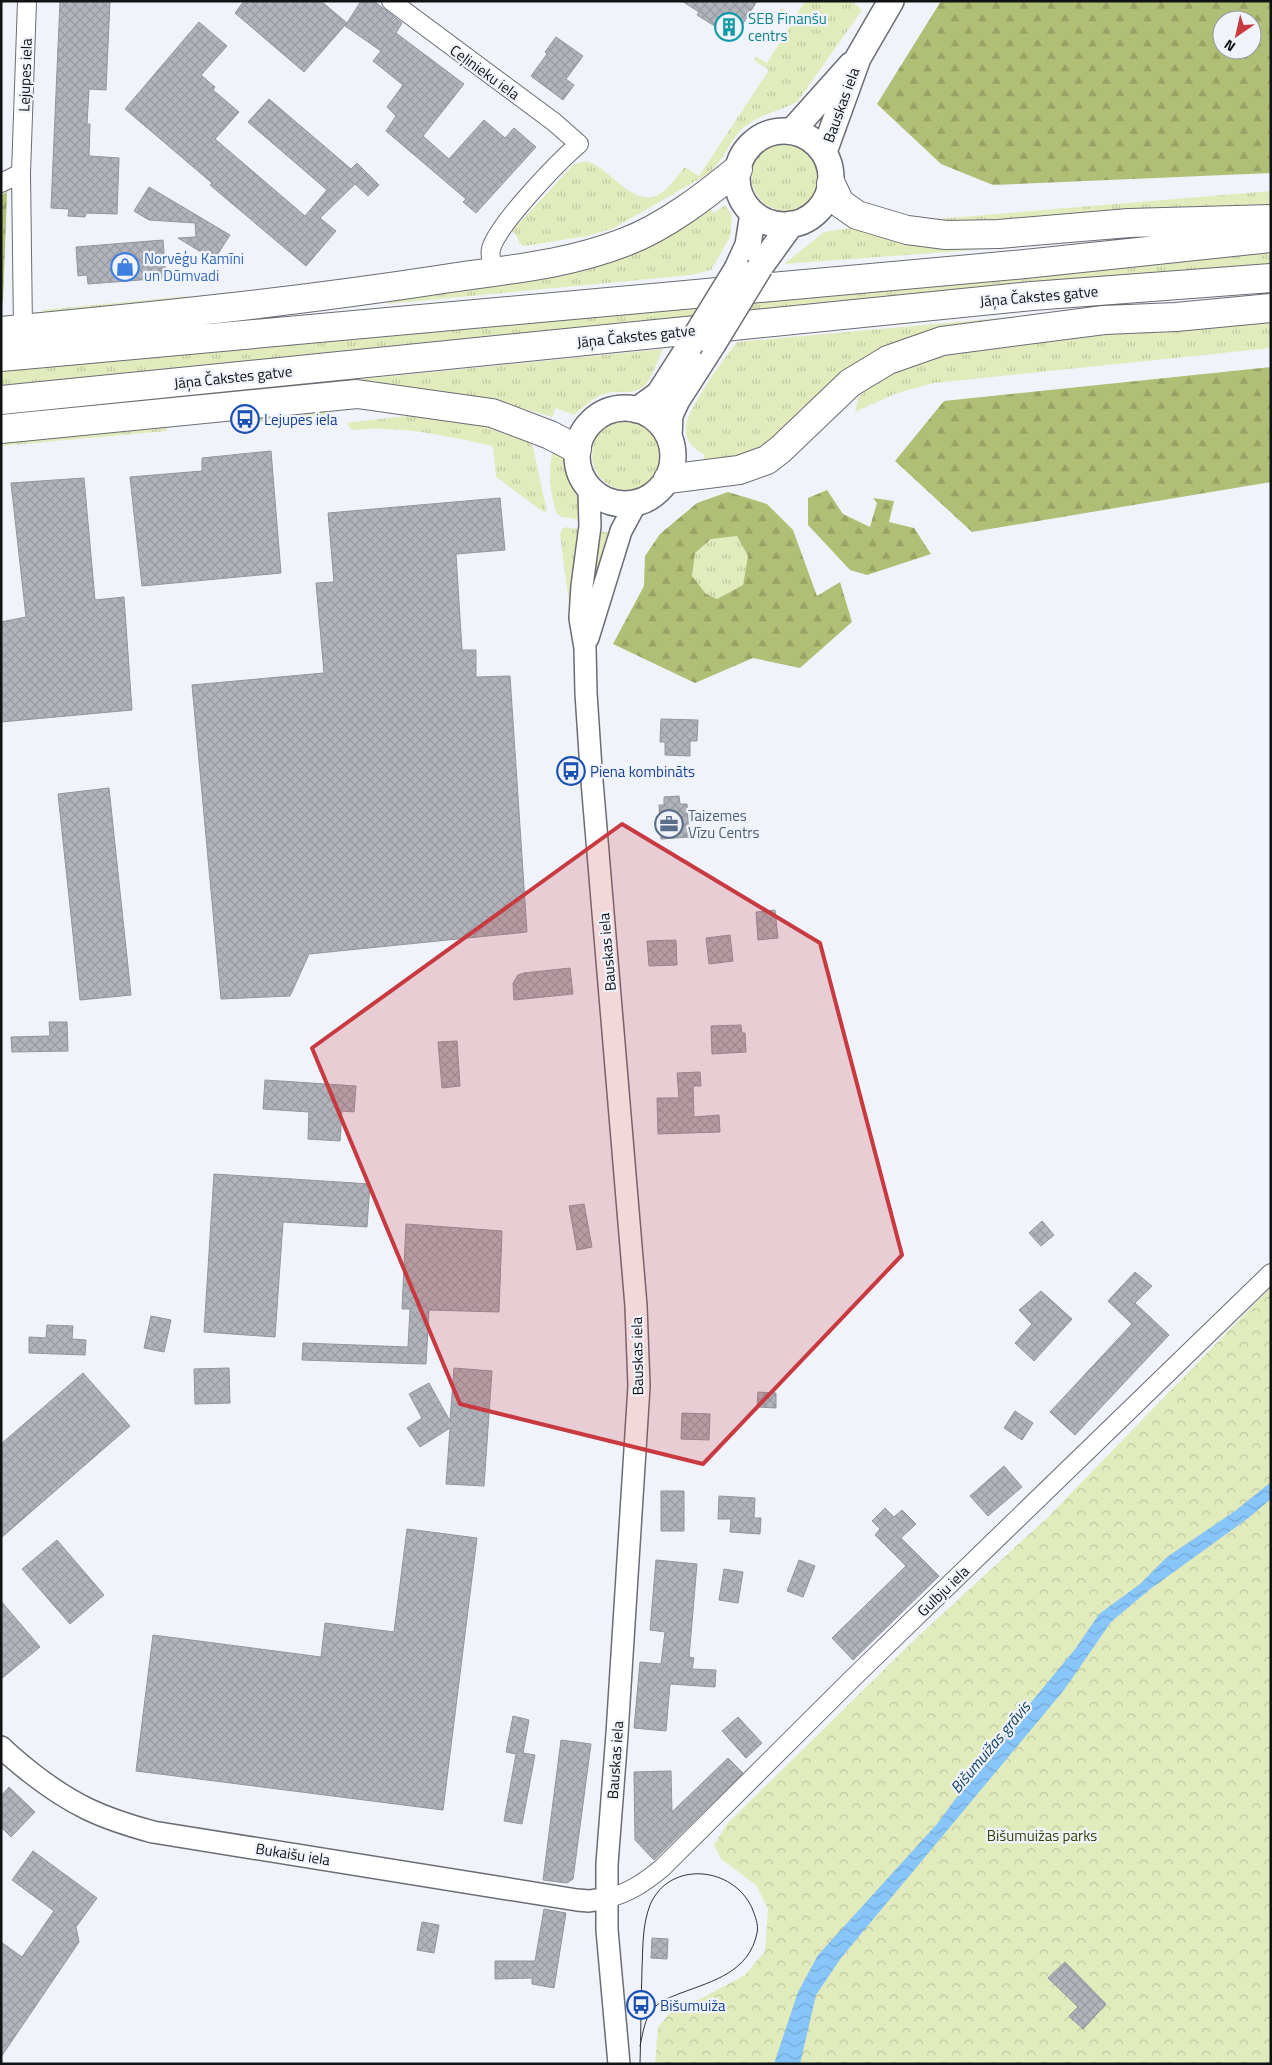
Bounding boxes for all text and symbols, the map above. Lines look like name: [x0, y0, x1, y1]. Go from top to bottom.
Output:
place label: SEB Finanšu centrs: [748, 7, 827, 47]
north arrow: [1212, 10, 1262, 60]
building icon: SEB Finanšu centrs: [714, 12, 744, 42]
text: N: [1220, 35, 1239, 58]
street label: Lejupes iela: [12, 37, 38, 112]
street label: Ceļinieku iela: [445, 39, 525, 106]
street label: Bauskas iela: [817, 64, 865, 146]
place label: Norvēģu Kamīni un Dūmvadi: [144, 247, 244, 287]
shop icon: Norvēģu Kamīni un Dūmvadi: [110, 252, 140, 282]
street label: Jāņa Čakstes gatve: [979, 279, 1099, 313]
street label: Jāņa Čakstes gatve: [576, 318, 696, 354]
street label: Jāņa Čakstes gatve: [173, 359, 293, 395]
bus stop icon: Lejupes iela: [230, 404, 260, 434]
place label: Lejupes iela: [264, 408, 338, 431]
bus stop icon: Piena kombināts: [556, 756, 586, 786]
place label: Piena kombināts: [590, 760, 695, 783]
place label: Taizemes Vīzu Centrs: [688, 804, 760, 844]
office icon: Taizemes Vīzu Centrs: [654, 809, 684, 839]
street label: Bauskas iela: [592, 911, 622, 992]
street label: Bauskas iela: [625, 1316, 649, 1395]
street label: Gulbju iela: [912, 1560, 975, 1622]
water label: Bišumuižas grāvis: [944, 1695, 1036, 1798]
street label: Bauskas iela: [601, 1720, 629, 1800]
park label: Bišumuižas parks: [987, 1824, 1097, 1847]
street label: Bukaišu iela: [254, 1837, 332, 1871]
bus stop icon: Bišumuiža: [626, 1990, 656, 2020]
place label: Bišumuiža: [660, 1994, 726, 2017]

